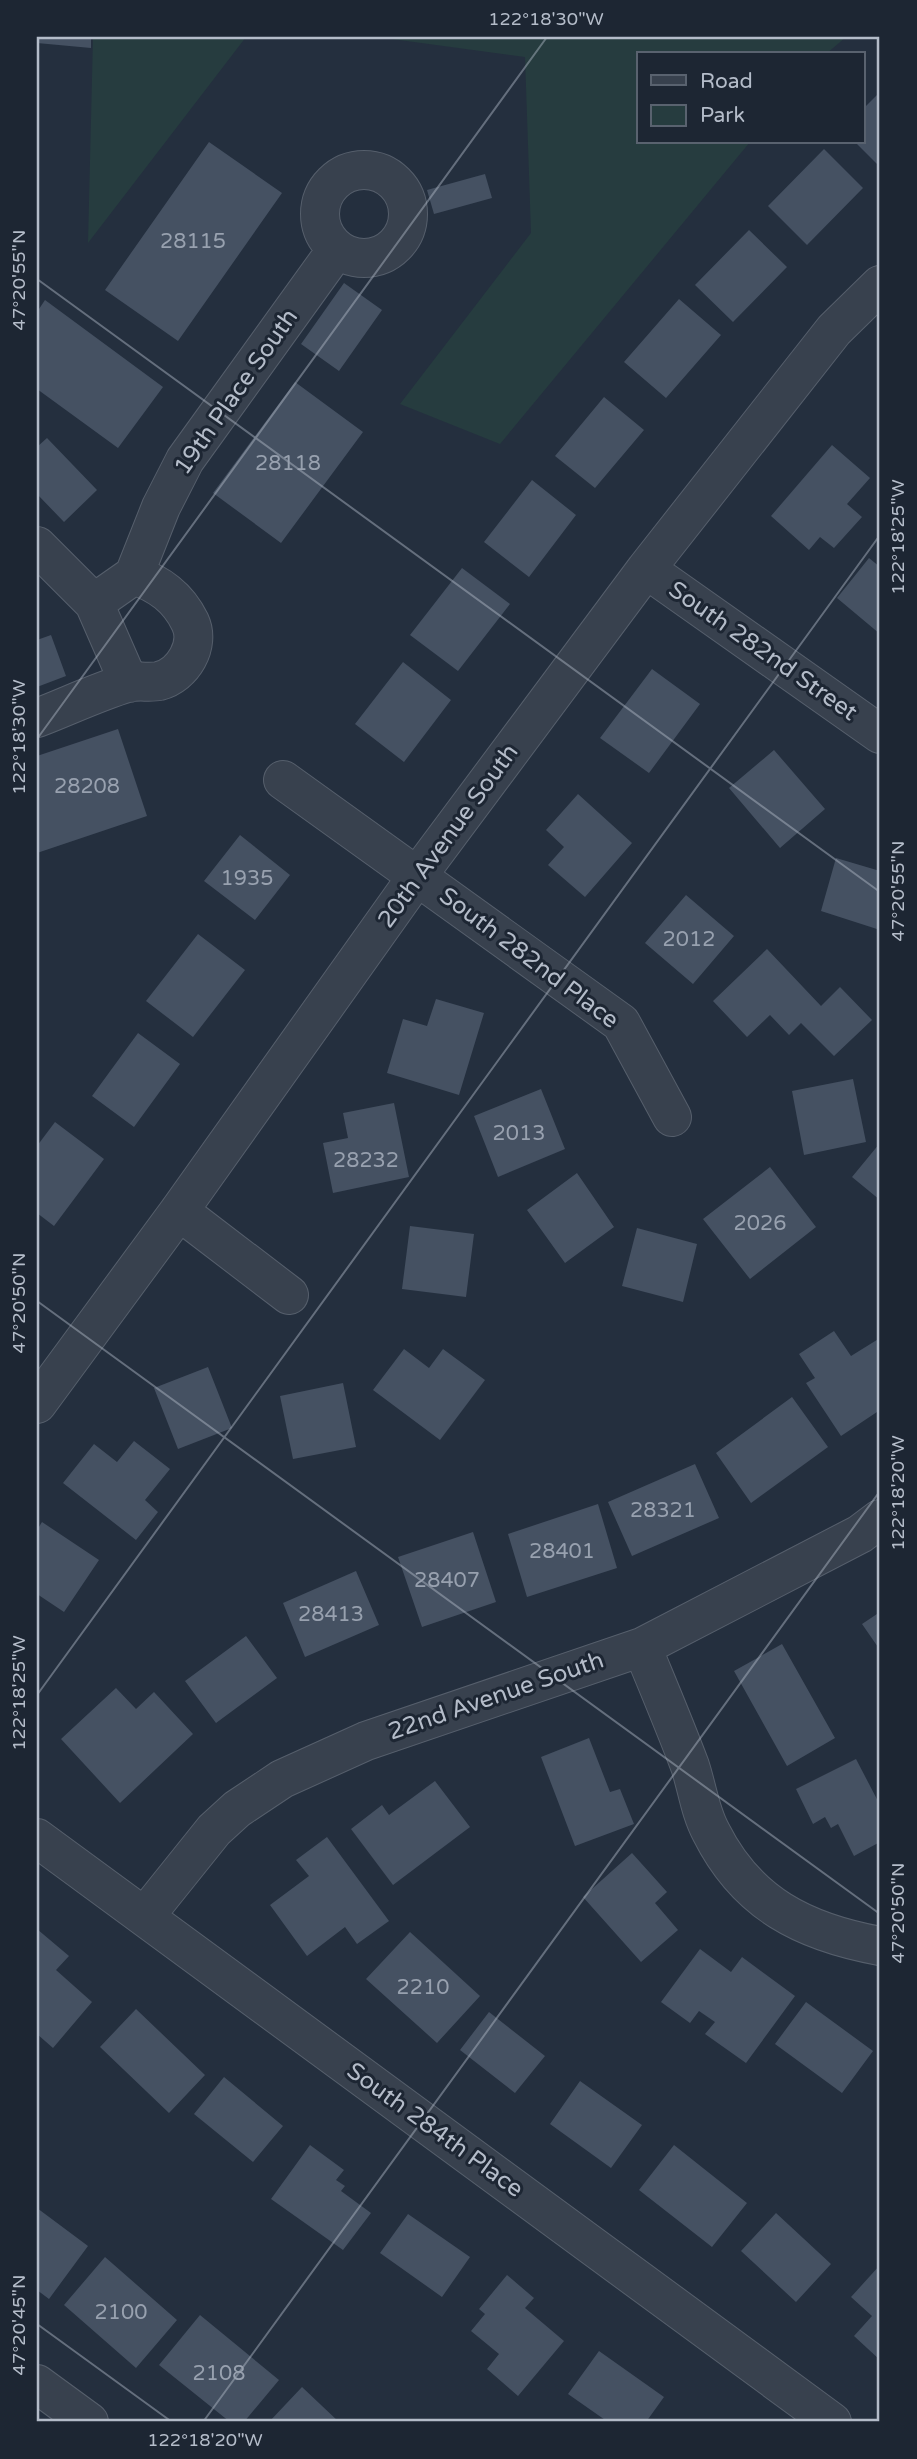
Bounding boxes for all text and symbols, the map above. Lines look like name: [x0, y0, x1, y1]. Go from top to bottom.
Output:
text: 122°18'30"W: [488, 8, 604, 30]
legend: [637, 52, 864, 144]
text: Road: [700, 69, 753, 94]
text: Park: [700, 103, 745, 128]
house number: 28115: [160, 229, 226, 254]
text: 47°20'55"N: [8, 230, 30, 330]
street label: 19th Place South: [168, 303, 304, 481]
house number: 28118: [255, 451, 321, 476]
text: 122°18'25"W: [887, 479, 909, 595]
street label: South 282nd Street: [663, 575, 863, 727]
text: 122°18'30"W: [8, 679, 30, 795]
street label: 20th Avenue South: [372, 738, 524, 934]
house number: 28208: [54, 774, 120, 799]
text: 47°20'55"N: [887, 841, 909, 941]
house number: 1935: [221, 866, 273, 891]
street label: South 282nd Place: [434, 881, 624, 1035]
house number: 2012: [663, 927, 715, 952]
house number: 2013: [493, 1121, 545, 1146]
house number: 28232: [333, 1148, 399, 1173]
house number: 2026: [734, 1211, 786, 1236]
text: 47°20'50"N: [8, 1253, 30, 1353]
text: 122°18'20"W: [887, 1435, 909, 1551]
house number: 28321: [630, 1498, 696, 1523]
house number: 28401: [529, 1539, 595, 1564]
house number: 28407: [414, 1568, 480, 1593]
house number: 28413: [298, 1602, 364, 1627]
text: 122°18'25"W: [8, 1635, 30, 1751]
street label: 22nd Avenue South: [384, 1645, 608, 1747]
text: 47°20'50"N: [887, 1863, 909, 1963]
house number: 2210: [397, 1975, 449, 2000]
street label: South 284th Place: [341, 2056, 529, 2204]
text: 47°20'45"N: [8, 2275, 30, 2375]
house number: 2100: [95, 2300, 147, 2325]
house number: 2108: [193, 2361, 245, 2386]
text: 122°18'20"W: [147, 2429, 263, 2451]

